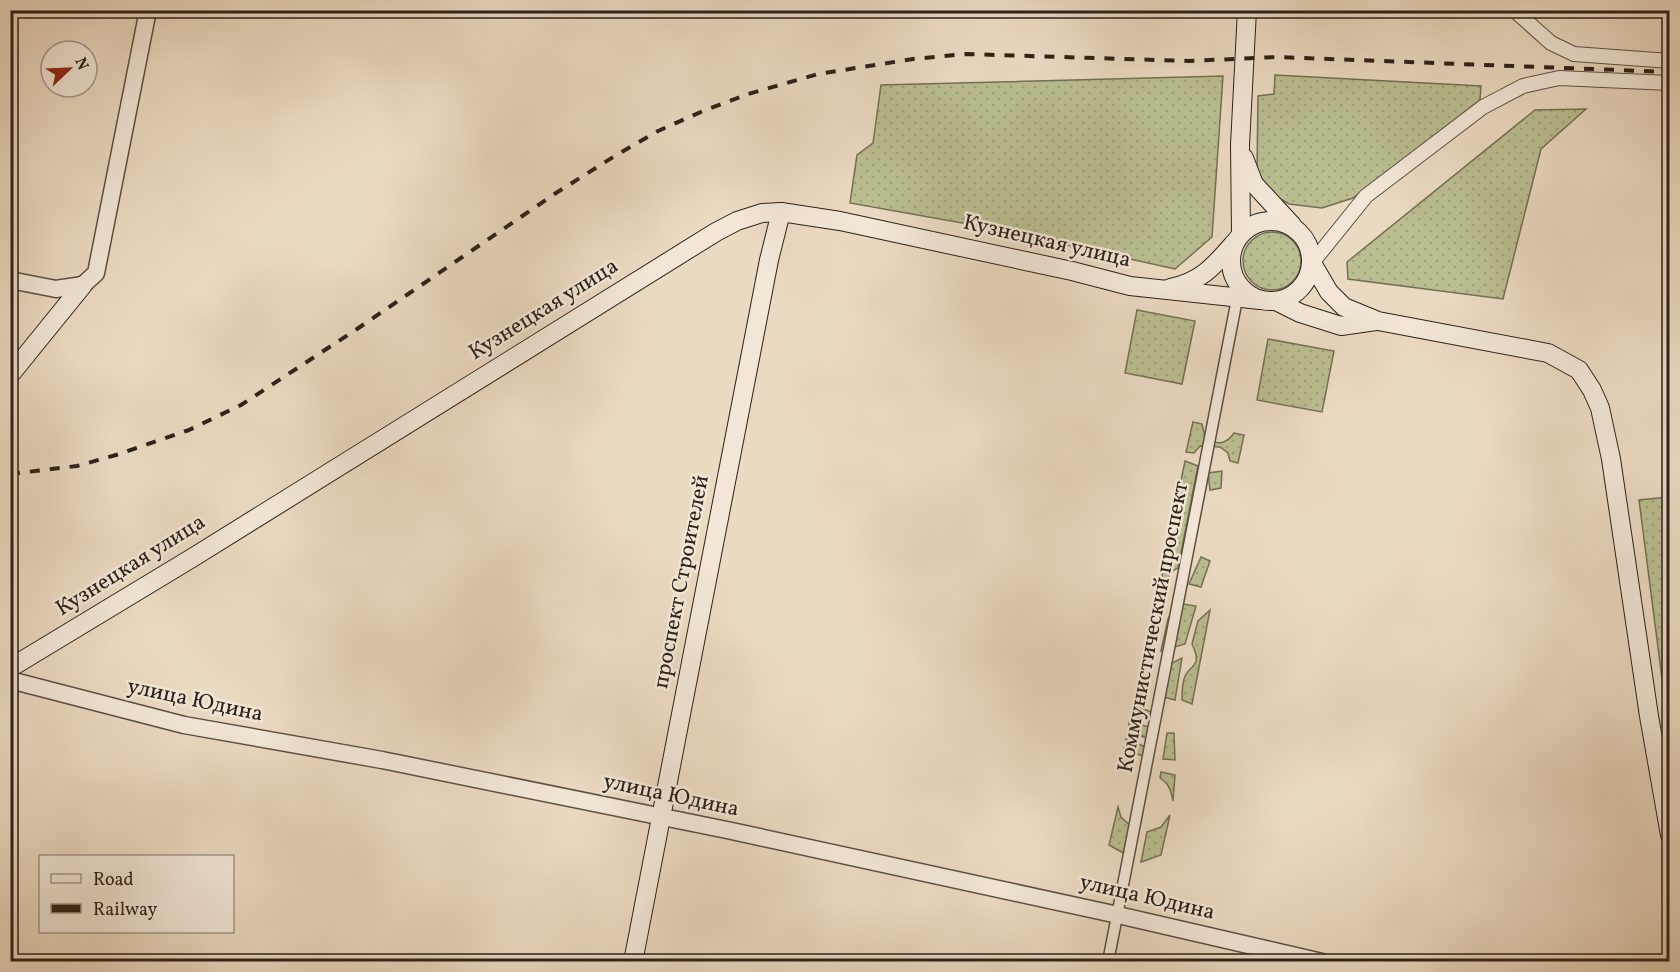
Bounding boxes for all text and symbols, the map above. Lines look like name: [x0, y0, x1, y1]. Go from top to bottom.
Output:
north arrow: [39, 39, 99, 99]
text: N: [69, 54, 94, 74]
street label: Кузнецкая улица: [960, 208, 1134, 276]
street label: Кузнецкая улица: [463, 251, 625, 369]
street label: проспект Строителей: [646, 473, 718, 691]
street label: Коммунистический проспект: [1111, 479, 1197, 775]
street label: Кузнецкая улица: [50, 507, 212, 625]
street label: улица Юдина: [124, 671, 266, 731]
street label: улица Юдина: [600, 766, 742, 826]
legend: [39, 855, 234, 933]
street label: улица Юдина: [1076, 867, 1218, 929]
text: Road: [93, 868, 134, 893]
text: Railway: [93, 898, 157, 923]

